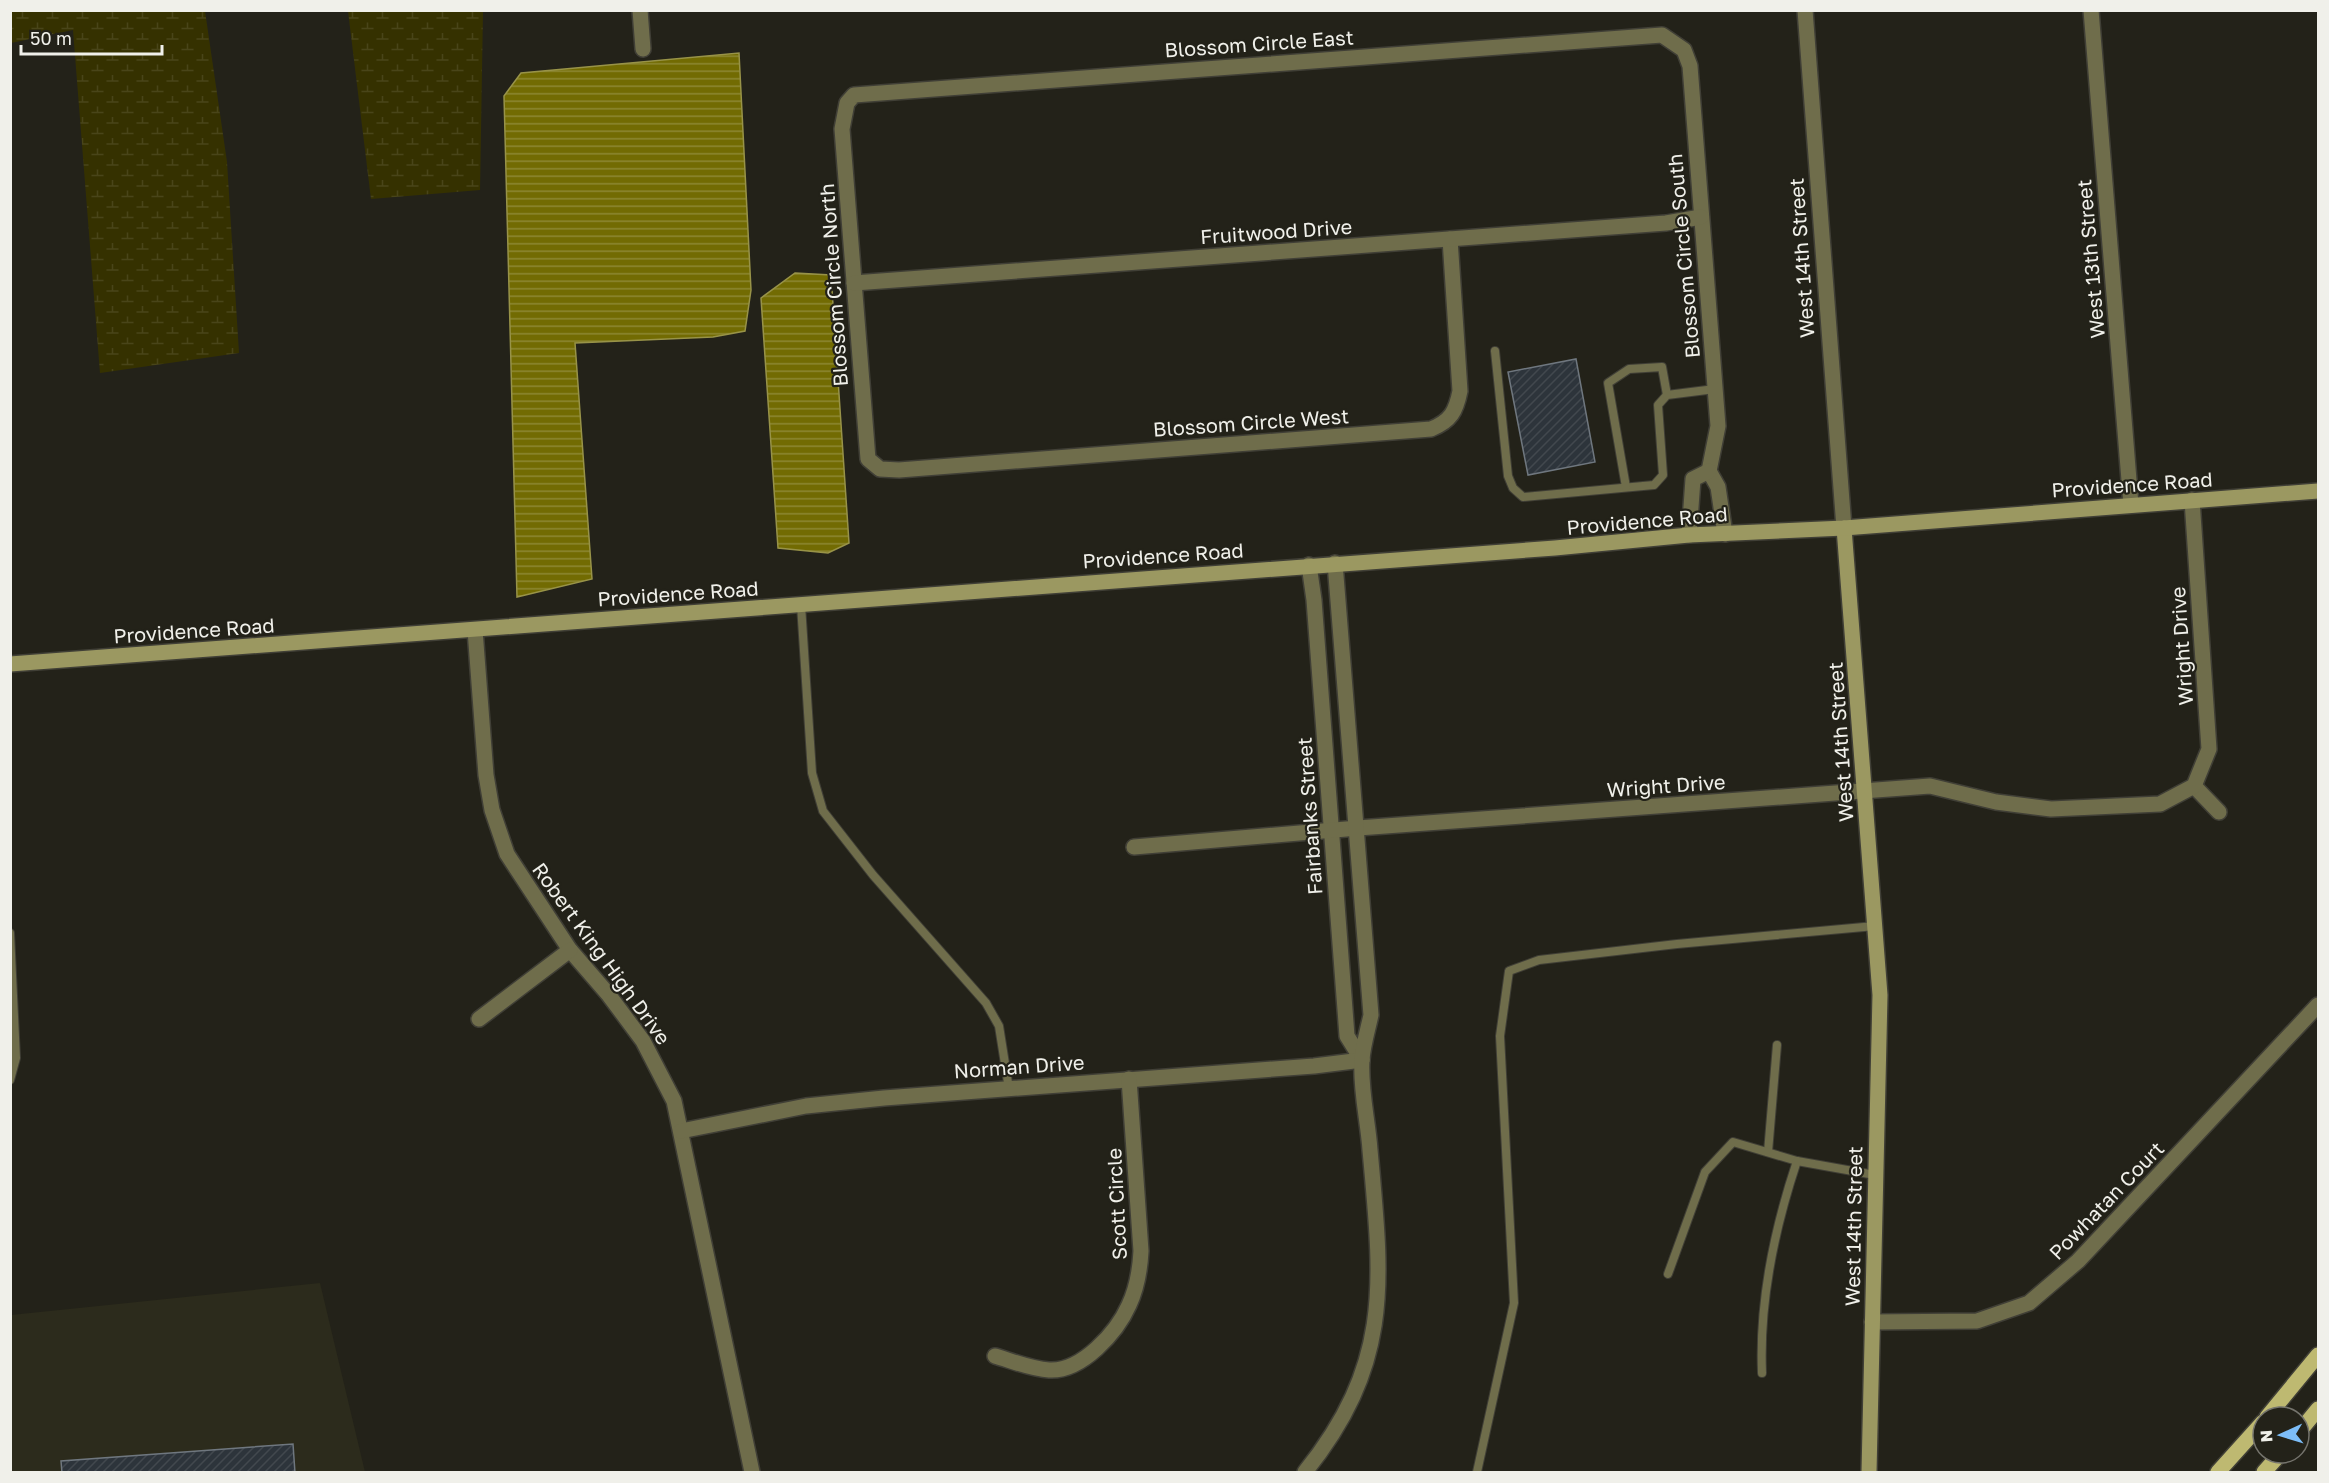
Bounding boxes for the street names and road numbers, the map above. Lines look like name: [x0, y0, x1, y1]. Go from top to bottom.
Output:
street label: Blossom Circle East: [1164, 24, 1354, 62]
street label: Blossom Circle South: [1662, 153, 1704, 359]
street label: West 14th Street: [1783, 177, 1819, 339]
street label: West 13th Street: [2071, 179, 2109, 339]
street label: Blossom Circle North: [814, 183, 852, 387]
street label: Fruitwood Drive: [1199, 214, 1353, 248]
street label: Blossom Circle West: [1152, 403, 1350, 441]
street label: Providence Road: [2051, 466, 2213, 502]
street label: Providence Road: [1565, 501, 1729, 539]
street label: Providence Road: [1082, 537, 1244, 573]
street label: Providence Road: [597, 575, 759, 611]
street label: Wright Drive: [2165, 586, 2197, 706]
street label: Providence Road: [113, 612, 275, 648]
street label: West 14th Street: [1822, 661, 1858, 823]
street label: Fairbanks Street: [1292, 736, 1326, 896]
street label: Wright Drive: [1606, 769, 1726, 801]
street label: Robert King High Drive: [528, 857, 676, 1049]
street label: Norman Drive: [953, 1049, 1085, 1083]
street label: Powhatan Court: [2044, 1136, 2168, 1264]
street label: West 14th Street: [1840, 1146, 1866, 1306]
street label: Scott Circle: [1101, 1148, 1131, 1260]

